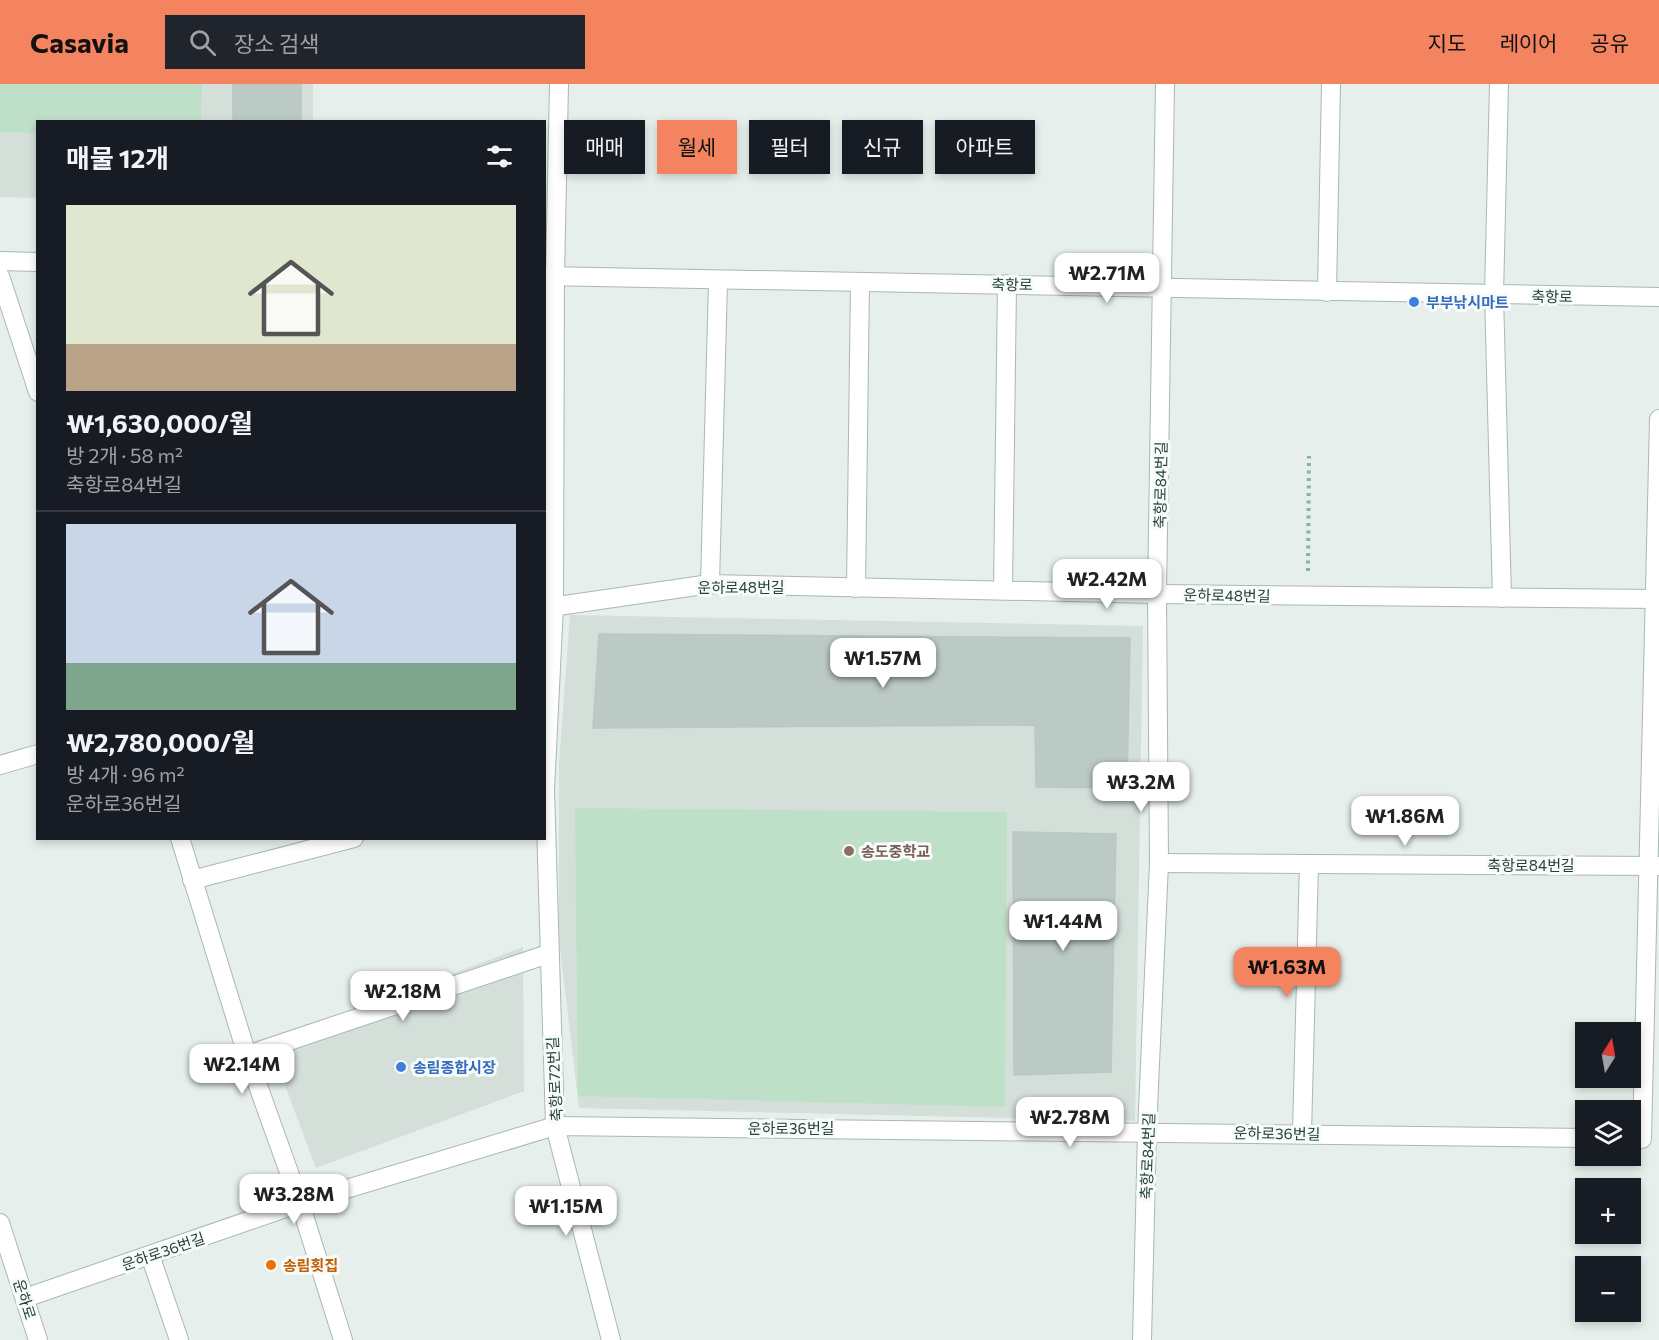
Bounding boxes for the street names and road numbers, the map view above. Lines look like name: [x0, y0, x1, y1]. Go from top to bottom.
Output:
street label: 축항로: [991, 275, 1033, 293]
street label: 축항로: [1531, 287, 1573, 305]
street label: 축항로84번길: [1150, 441, 1170, 529]
street label: 운하로48번길: [697, 578, 785, 596]
street label: 운하로48번길: [1183, 585, 1271, 605]
street label: 축항로84번길: [1487, 856, 1575, 874]
street label: 축항로72번길: [543, 1036, 565, 1122]
street label: 축항로84번길: [1136, 1112, 1158, 1200]
street label: 운하로36번길: [748, 1119, 834, 1137]
street label: 운하로36번길: [1234, 1123, 1320, 1143]
street label: 운하로36번길: [119, 1228, 207, 1274]
street label: 운하로: [10, 1277, 40, 1321]

